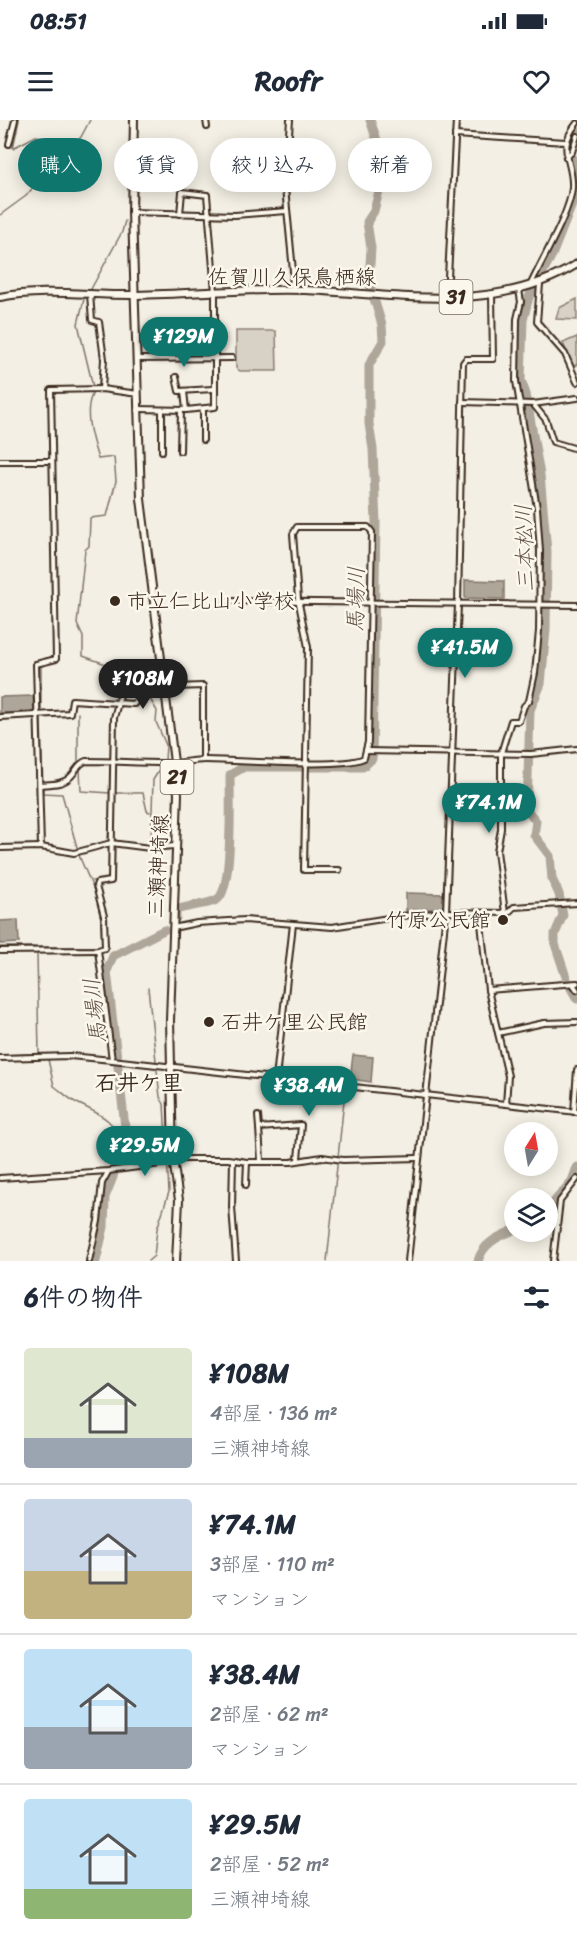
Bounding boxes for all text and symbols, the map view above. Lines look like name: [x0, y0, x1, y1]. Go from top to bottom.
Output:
text: 08:51: [30, 2, 87, 41]
text: Roofr: [255, 57, 322, 105]
icon: menu: [24, 65, 57, 98]
icon: heart: [520, 65, 553, 98]
chip: 購入: [18, 138, 102, 192]
chip: 賃貸: [114, 138, 198, 192]
chip: 絞り込み: [210, 138, 336, 192]
chip: 新着: [348, 138, 432, 192]
street label: 佐賀川久保鳥栖線: [208, 258, 376, 296]
road number: 31: [440, 280, 472, 314]
pin: ¥129M: [142, 317, 226, 368]
text: ¥129M: [154, 319, 214, 354]
water label: 三本松川: [503, 503, 546, 593]
water label: 馬場川: [335, 566, 376, 632]
place label: 市立仁比山小学校: [127, 582, 295, 620]
marker: 市立仁比山小学校: [108, 594, 122, 608]
pin: ¥41.5M: [416, 628, 514, 679]
text: ¥41.5M: [432, 630, 498, 665]
pin: ¥108M: [101, 659, 185, 710]
text: ¥108M: [113, 661, 173, 696]
road number: 21: [160, 760, 194, 794]
pin: ¥74.1M: [440, 783, 538, 834]
text: ¥74.1M: [456, 785, 522, 820]
street label: 三瀬神埼線: [136, 813, 180, 919]
place label: 竹原公民館: [386, 901, 491, 939]
marker: 竹原公民館: [496, 913, 510, 927]
water label: 馬場川: [72, 976, 117, 1046]
place label: 石井ケ里公民館: [221, 1003, 368, 1041]
marker: 石井ケ里公民館: [202, 1015, 216, 1029]
district label: 石井ケ里: [95, 1063, 183, 1102]
pin: ¥38.4M: [260, 1066, 358, 1117]
text: ¥38.4M: [275, 1068, 344, 1103]
north arrow: [504, 1122, 558, 1176]
map controls: [504, 1122, 558, 1242]
pin: ¥29.5M: [96, 1126, 194, 1177]
text: ¥29.5M: [110, 1128, 180, 1163]
button: layers: [504, 1188, 558, 1242]
text: 6件の物件: [24, 1274, 143, 1320]
icon: filters: [520, 1281, 553, 1314]
text: ¥108M: [210, 1350, 289, 1396]
icon: home: [72, 1372, 144, 1444]
text: 4部屋 · 136 m²: [210, 1396, 338, 1431]
text: 三瀬神埼線: [210, 1431, 310, 1466]
text: ¥74.1M: [210, 1501, 296, 1547]
icon: home: [72, 1523, 144, 1595]
text: 3部屋 · 110 m²: [210, 1547, 335, 1582]
text: マンション: [210, 1582, 309, 1617]
text: ¥38.4M: [210, 1651, 300, 1697]
icon: home: [72, 1673, 144, 1745]
text: 2部屋 · 62 m²: [210, 1697, 329, 1732]
text: マンション: [210, 1732, 309, 1767]
text: ¥29.5M: [210, 1801, 300, 1847]
icon: home: [72, 1823, 144, 1895]
text: 2部屋 · 52 m²: [210, 1847, 329, 1882]
text: 三瀬神埼線: [210, 1882, 310, 1917]

